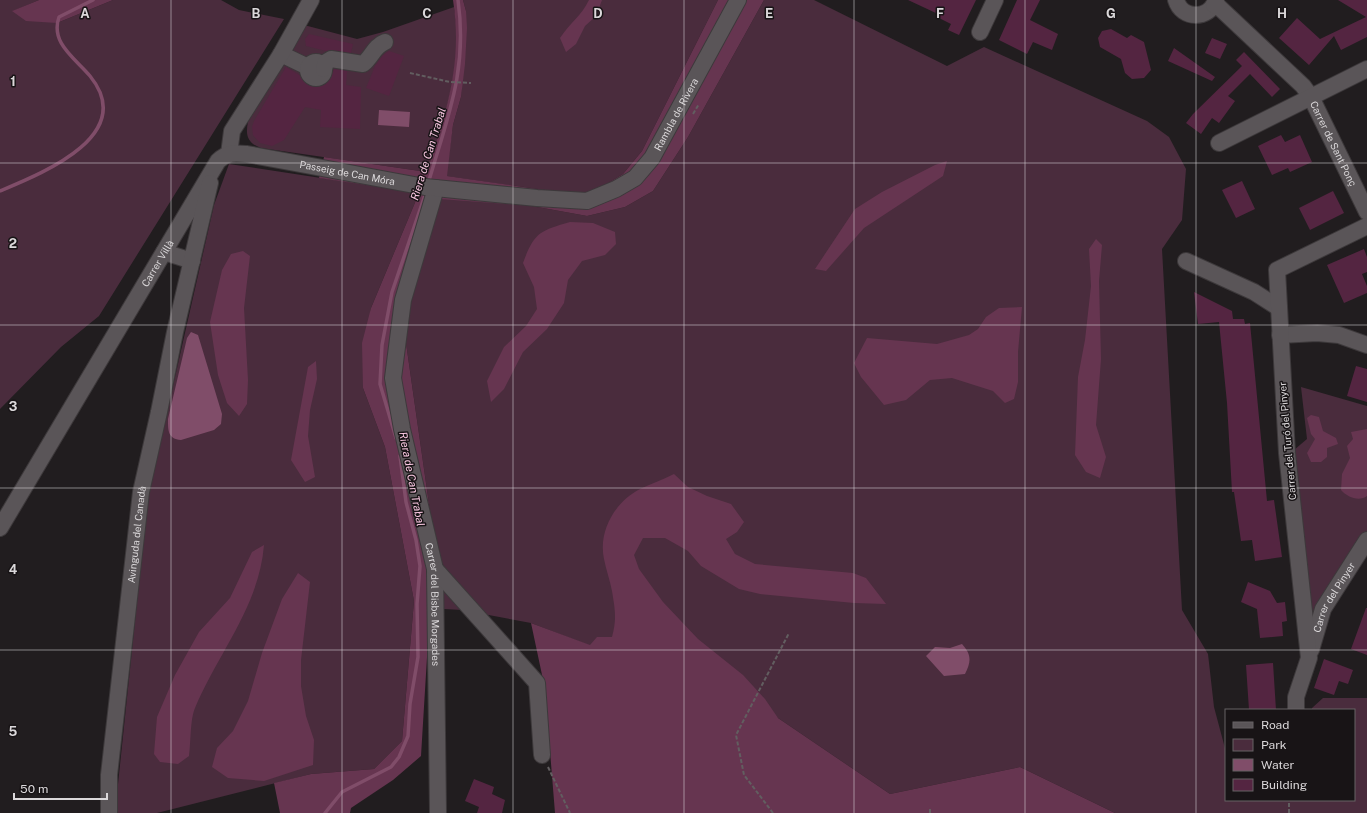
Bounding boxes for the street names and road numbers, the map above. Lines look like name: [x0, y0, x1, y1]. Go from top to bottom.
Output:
street label: Rambla de Rivera: [651, 76, 700, 153]
street label: Carrer de Sant Ponç: [1308, 99, 1359, 188]
street label: Passeig de Can Móra: [299, 158, 396, 187]
street label: Carrer Villà: [139, 238, 176, 289]
street label: Carrer del Turó del Pinyer: [1276, 381, 1298, 501]
street label: Avinguda del Canadà: [125, 485, 148, 584]
street label: Carrer del Bisbe Morgades: [423, 541, 442, 666]
street label: Carrer del Pinyer: [1311, 560, 1357, 634]

